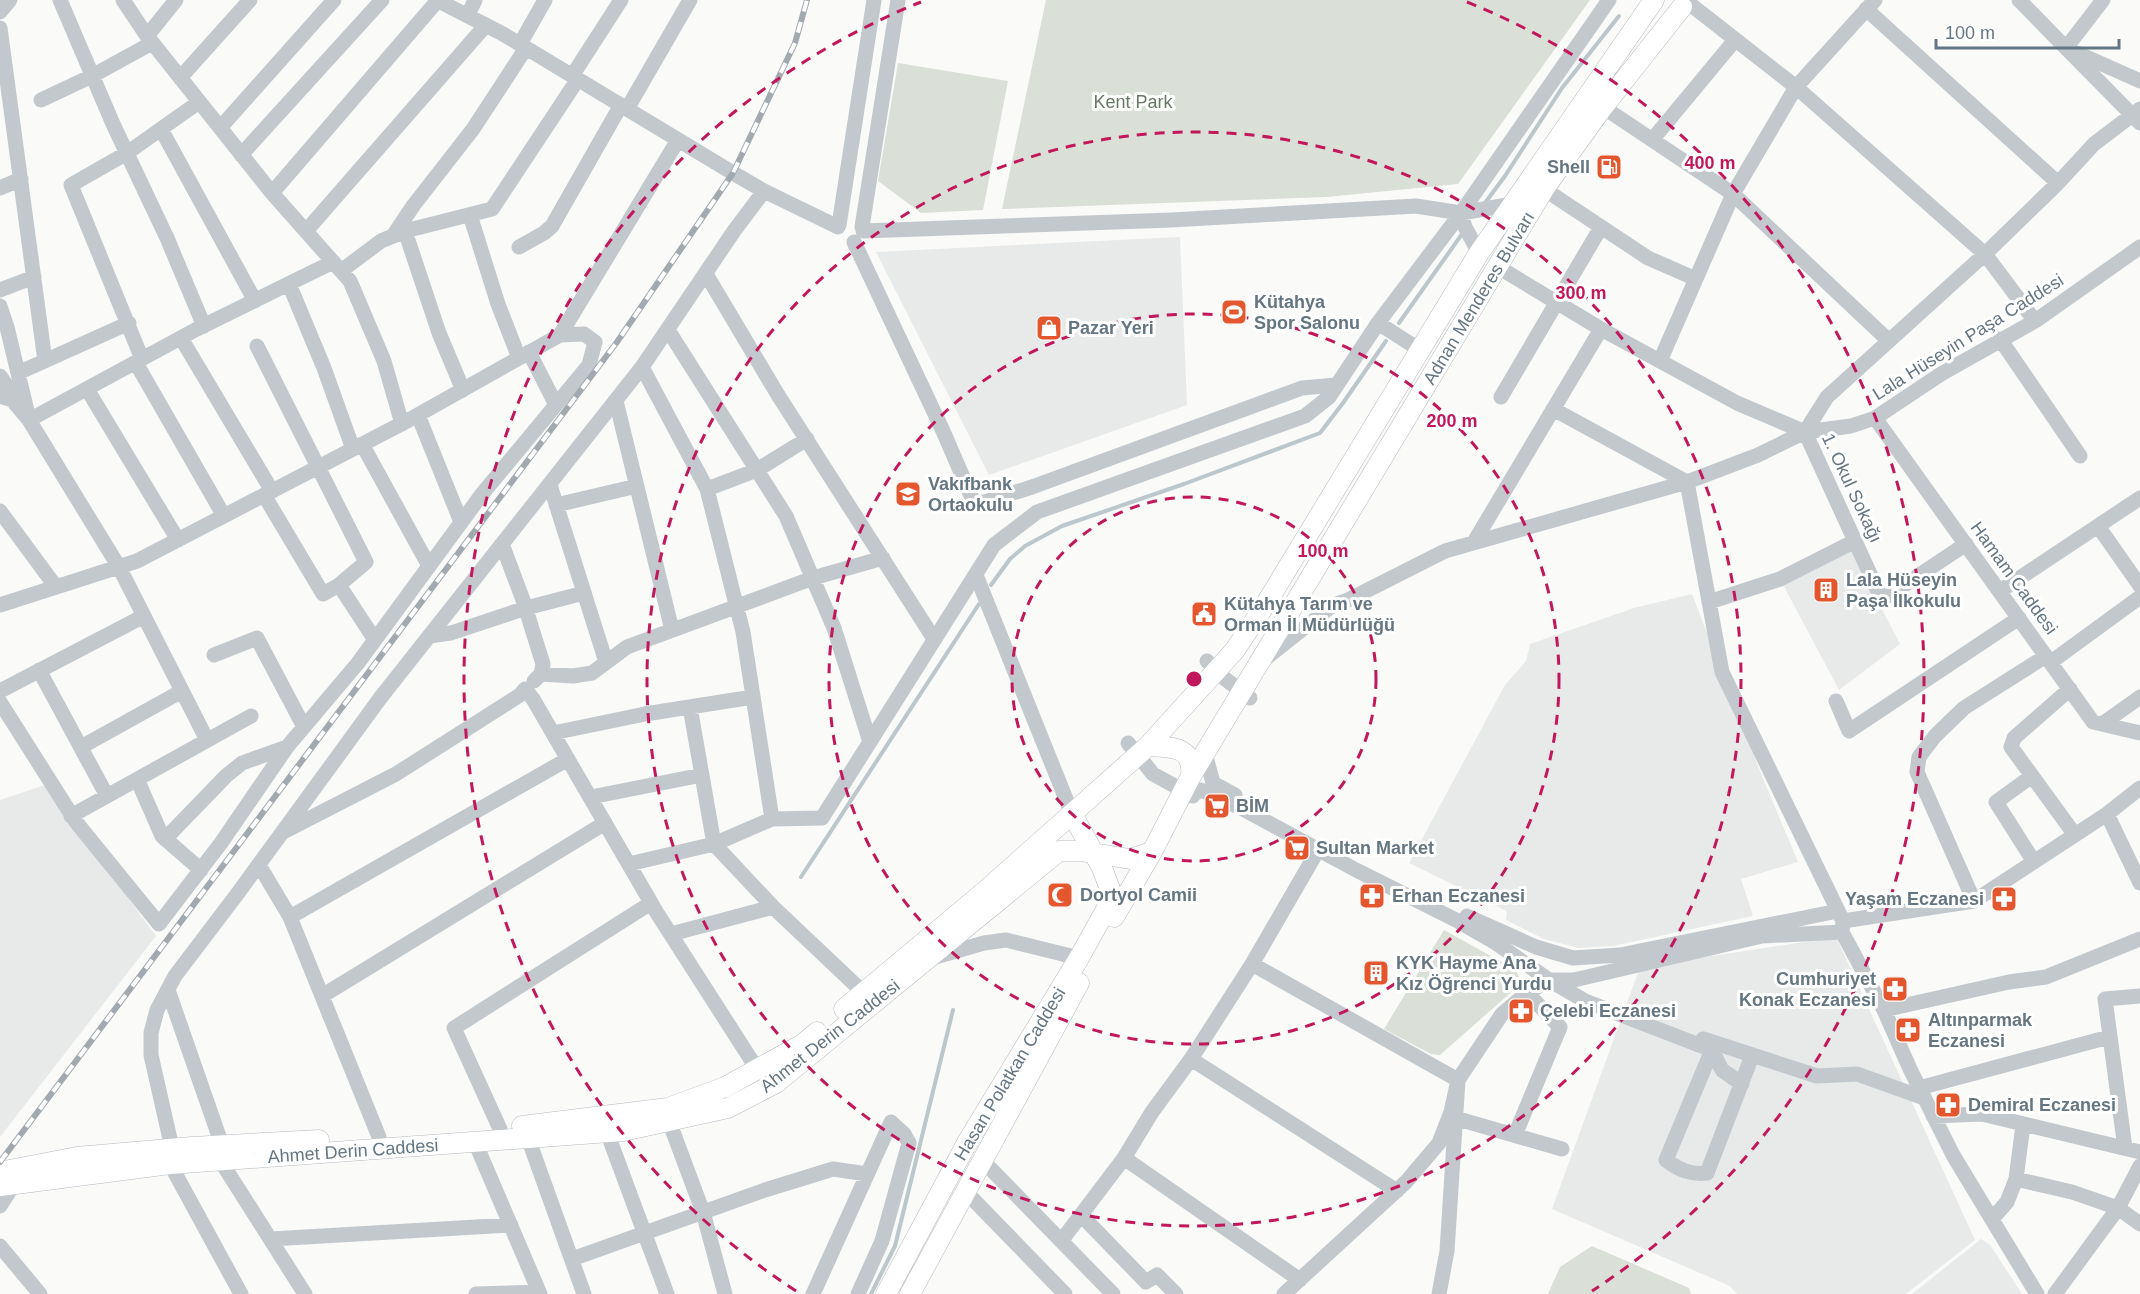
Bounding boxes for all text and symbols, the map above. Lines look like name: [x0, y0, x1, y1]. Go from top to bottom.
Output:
scale bar: [1936, 12, 2119, 50]
text: 100 m: [1945, 23, 1995, 43]
park label: Kent Park: [1093, 92, 1174, 112]
fuel station icon: Shell: [1594, 152, 1624, 182]
text: 400 m: [1684, 153, 1736, 173]
place label: Shell: [1547, 157, 1590, 177]
street label: Adnan Menderes Bulvarı: [1419, 208, 1539, 388]
street label: Lala Hüseyin Paşa Caddesi: [1869, 270, 2067, 404]
text: 300 m: [1555, 283, 1607, 303]
place label: Kütahya Spor Salonu: [1254, 292, 1360, 333]
sports icon: Kütahya Spor Salonu: [1219, 297, 1249, 327]
shop icon: Pazar Yeri: [1034, 313, 1064, 343]
place label: Pazar Yeri: [1068, 318, 1154, 338]
text: 200 m: [1426, 411, 1478, 431]
street label: 1. Okul Sokağı: [1818, 430, 1886, 546]
place label: Vakıfbank Ortaokulu: [928, 474, 1013, 515]
school or university icon: Vakıfbank Ortaokulu: [893, 479, 923, 509]
street label: Hamam Caddesi: [1967, 518, 2061, 638]
text: 100 m: [1297, 541, 1349, 561]
place label: Lala Hüseyin Paşa İlkokulu: [1846, 570, 1961, 611]
building icon: Lala Hüseyin Paşa İlkokulu: [1811, 575, 1841, 605]
place label: Kütahya Tarım ve Orman İl Müdürlüğü: [1224, 594, 1395, 635]
public building icon: Kütahya Tarım ve Orman İl Müdürlüğü: [1189, 599, 1219, 629]
centre of rings: [1184, 669, 1204, 689]
supermarket icon: BİM: [1202, 791, 1232, 821]
place label: BİM: [1236, 796, 1269, 816]
supermarket icon: Sultan Market: [1282, 833, 1312, 863]
place label: Sultan Market: [1316, 838, 1434, 858]
mosque icon: Dortyol Camii: [1045, 880, 1075, 910]
pharmacy icon: Erhan Eczanesi: [1357, 881, 1387, 911]
pharmacy icon: Yaşam Eczanesi: [1989, 884, 2019, 914]
place label: Dortyol Camii: [1080, 885, 1197, 905]
place label: Erhan Eczanesi: [1392, 886, 1525, 906]
place label: Yaşam Eczanesi: [1845, 889, 1984, 909]
place label: KYK Hayme Ana Kız Öğrenci Yurdu: [1396, 953, 1552, 994]
building icon: KYK Hayme Ana Kız Öğrenci Yurdu: [1361, 958, 1391, 988]
place label: Cumhuriyet Konak Eczanesi: [1739, 969, 1876, 1010]
pharmacy icon: Cumhuriyet Konak Eczanesi: [1880, 974, 1910, 1004]
street label: Ahmet Derin Caddesi: [756, 975, 904, 1097]
street label: Hasan Polatkan Caddesi: [950, 984, 1070, 1164]
pharmacy icon: Çelebi Eczanesi: [1506, 996, 1536, 1026]
place label: Çelebi Eczanesi: [1540, 1001, 1676, 1021]
place label: Altınparmak Eczanesi: [1928, 1010, 2033, 1051]
pharmacy icon: Altınparmak Eczanesi: [1893, 1015, 1923, 1045]
pharmacy icon: Demiral Eczanesi: [1933, 1090, 1963, 1120]
place label: Demiral Eczanesi: [1968, 1095, 2116, 1115]
street label: Ahmet Derin Caddesi: [267, 1135, 439, 1167]

